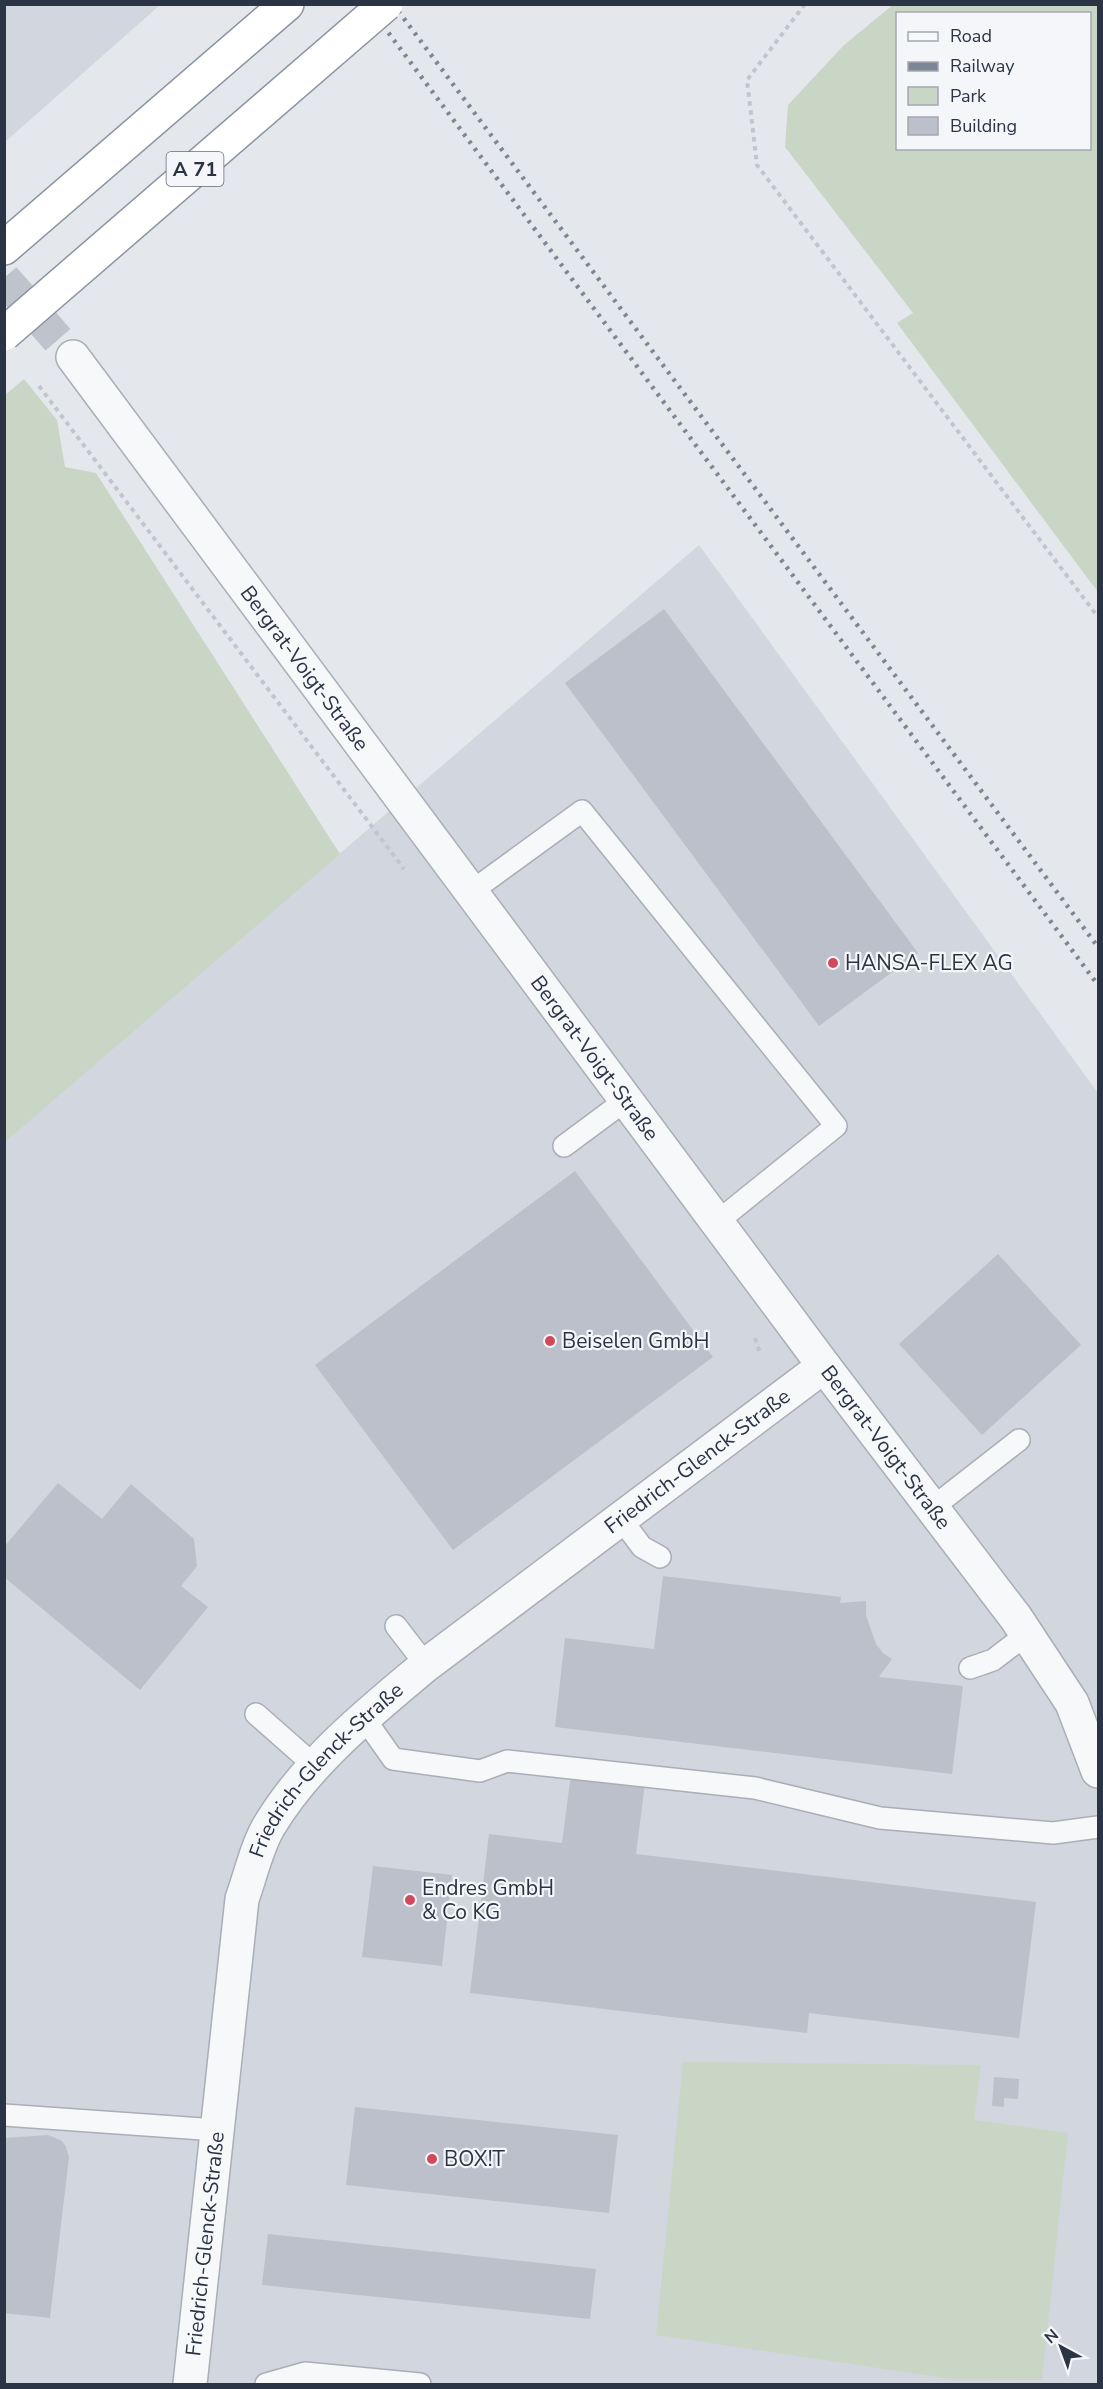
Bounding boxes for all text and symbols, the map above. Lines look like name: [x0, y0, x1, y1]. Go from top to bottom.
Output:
legend: [896, 12, 1091, 150]
text: Road: [950, 24, 992, 48]
text: Railway: [950, 54, 1015, 78]
text: Park: [950, 84, 987, 108]
text: Building: [950, 114, 1017, 138]
road number: A 71: [166, 152, 224, 186]
street label: Bergrat-Voigt-Straße: [234, 580, 375, 757]
place label: HANSA-FLEX AG: [845, 949, 1013, 977]
marker: HANSA-FLEX AG: [826, 956, 840, 970]
street label: Bergrat-Voigt-Straße: [524, 970, 666, 1146]
place label: Beiselen GmbH: [562, 1327, 710, 1355]
marker: Beiselen GmbH: [543, 1334, 557, 1348]
street label: Bergrat-Voigt-Straße: [814, 1360, 957, 1535]
street label: Friedrich-Glenck-Straße: [599, 1382, 796, 1540]
street label: Friedrich-Glenck-Straße: [242, 1676, 409, 1861]
place label: Endres GmbH & Co KG: [422, 1874, 554, 1926]
marker: Endres GmbH & Co KG: [403, 1893, 417, 1907]
street label: Friedrich-Glenck-Straße: [179, 2130, 231, 2357]
place label: BOX!T: [444, 2145, 505, 2173]
marker: BOX!T: [425, 2152, 439, 2166]
north arrow: [1031, 2317, 1091, 2377]
text: N: [1040, 2324, 1064, 2349]

